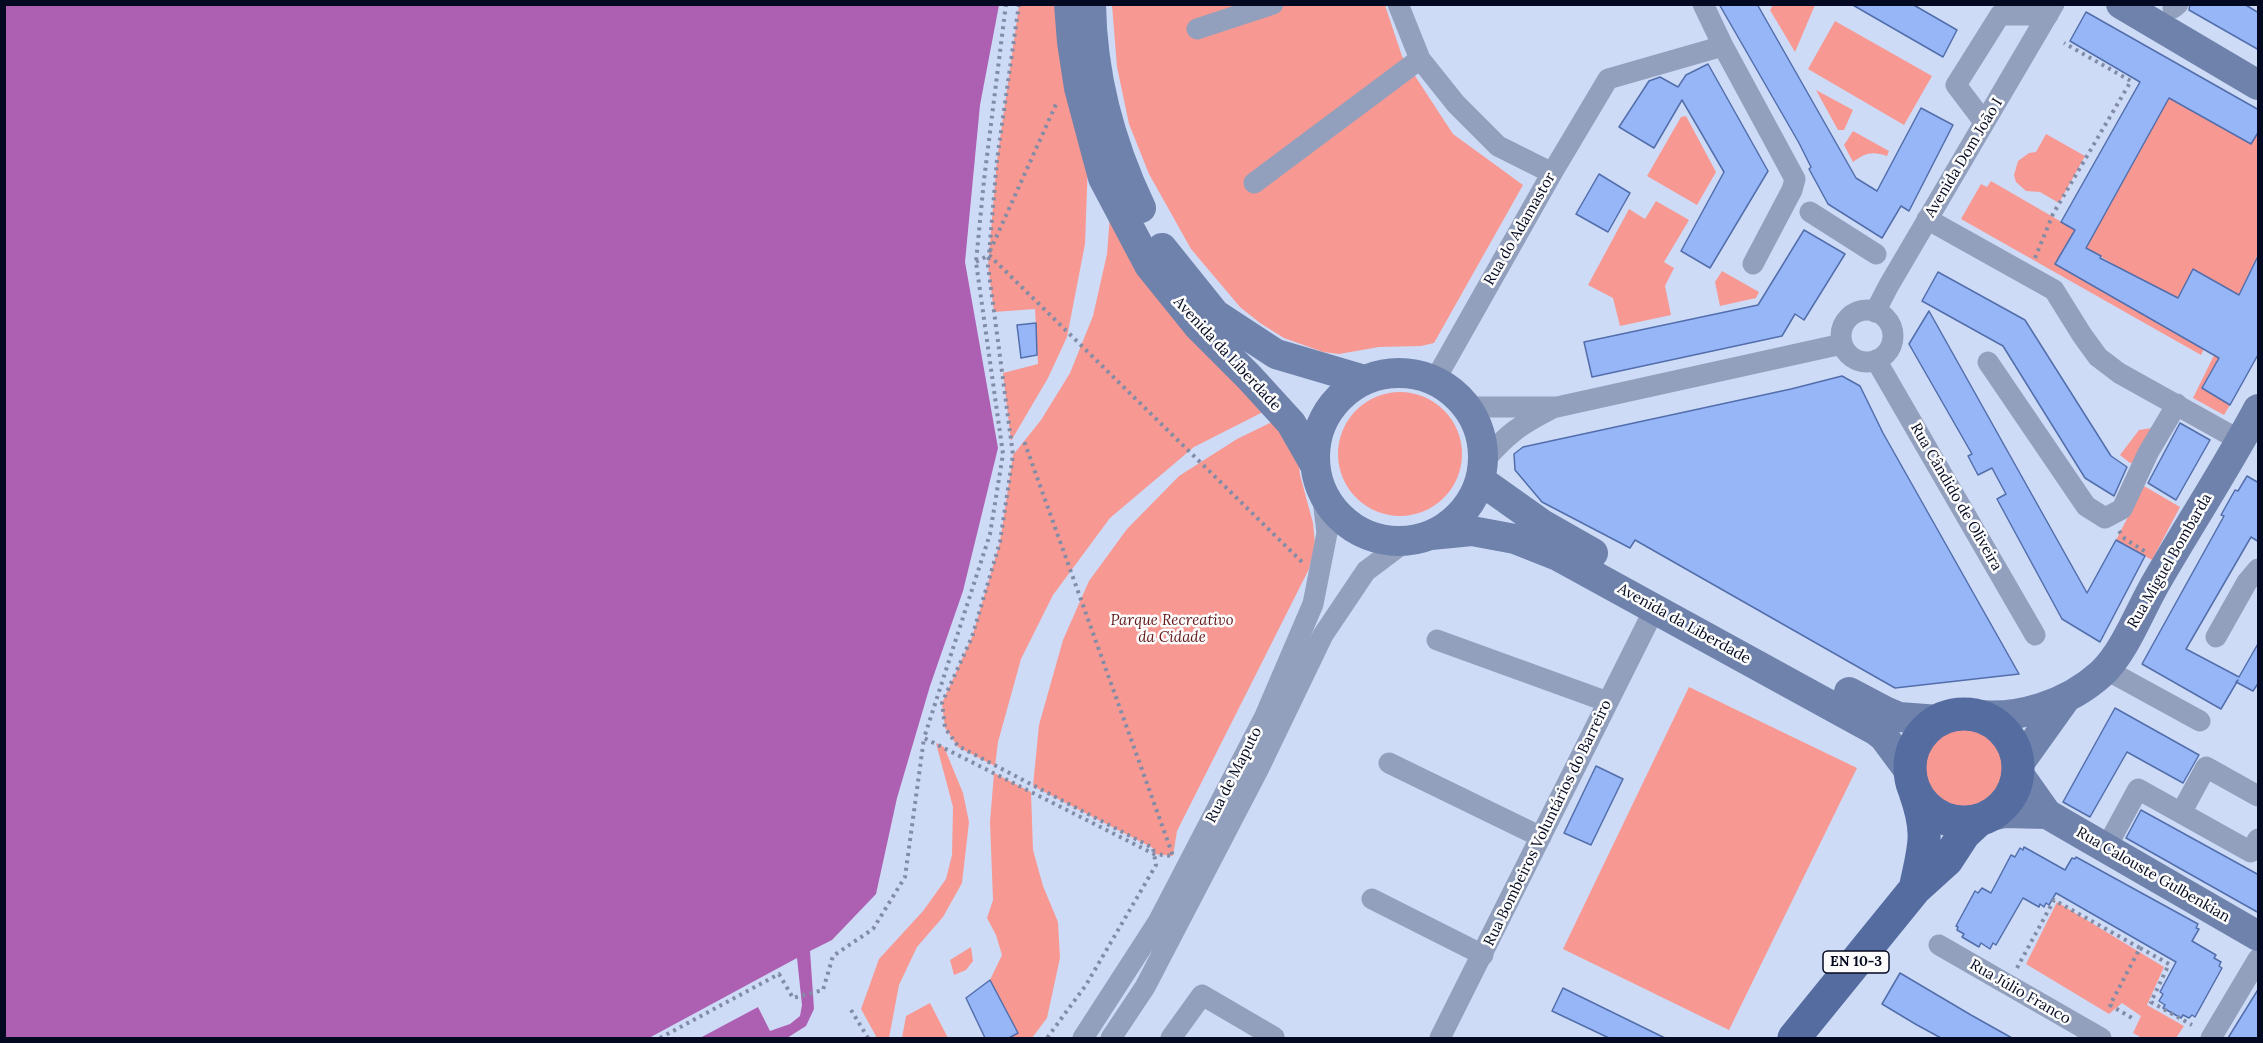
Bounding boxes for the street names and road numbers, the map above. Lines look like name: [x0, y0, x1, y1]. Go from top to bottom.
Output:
street label: Avenida Dom João I: [1921, 95, 2007, 221]
street label: Rua do Adamastor: [1480, 169, 1560, 289]
street label: Avenida da Liberdade: [1170, 293, 1284, 415]
street label: Rua Cândido de Oliveira: [1906, 420, 2006, 574]
street label: Rua Miguel Bombarda: [2124, 490, 2216, 632]
street label: Avenida da Liberdade: [1614, 580, 1754, 668]
street label: Rua Bombeiros Voluntários do Barreiro: [1480, 697, 1616, 949]
street label: Rua de Maputo: [1202, 724, 1266, 826]
street label: Rua Calouste Gulbenkian: [2073, 824, 2233, 926]
road number: EN 10-3: [1823, 951, 1889, 973]
street label: Rua Júlio Franco: [1966, 956, 2074, 1028]

